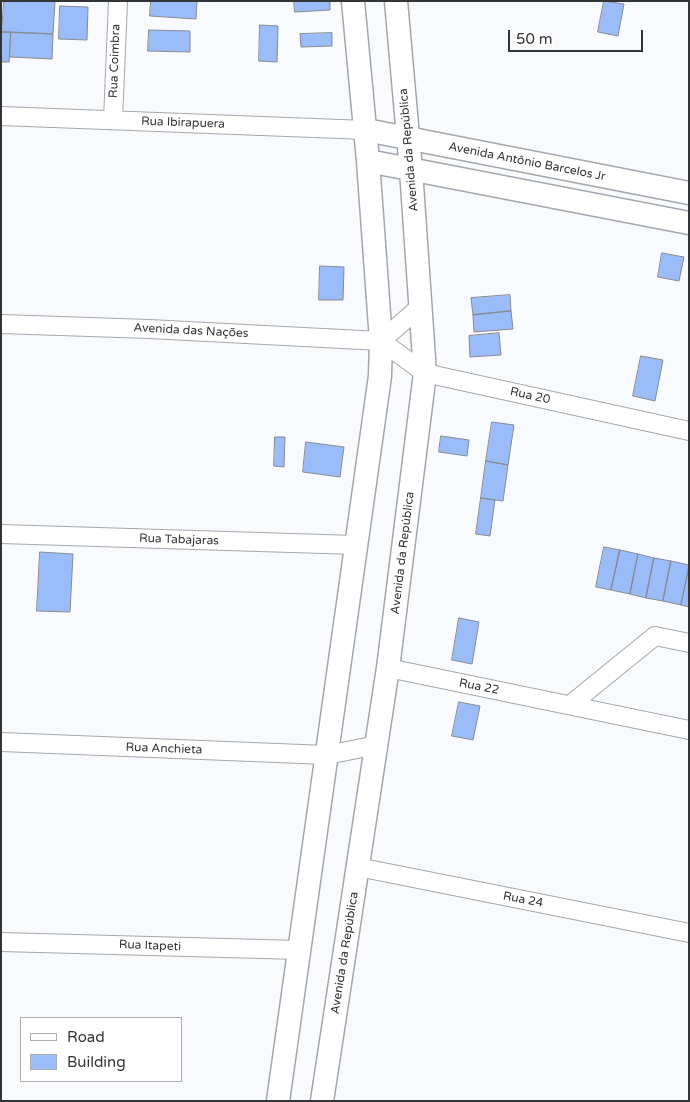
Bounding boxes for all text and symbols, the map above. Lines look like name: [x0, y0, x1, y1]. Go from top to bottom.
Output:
scale bar: [510, 20, 645, 52]
street label: Rua Coimbra: [107, 24, 123, 98]
text: 50 m: [516, 30, 553, 48]
street label: Avenida da República: [396, 88, 422, 212]
street label: Rua Ibirapuera: [141, 114, 225, 132]
street label: Avenida Antônio Barcelos Jr: [447, 140, 607, 184]
street label: Avenida das Nações: [133, 321, 249, 341]
street label: Rua 20: [509, 385, 551, 407]
street label: Avenida da República: [388, 491, 418, 615]
street label: Rua Tabajaras: [139, 531, 219, 549]
street label: Rua 22: [458, 676, 500, 698]
street label: Rua Anchieta: [125, 740, 203, 758]
street label: Rua 24: [502, 889, 544, 911]
street label: Avenida da República: [328, 891, 362, 1015]
street label: Rua Itapeti: [119, 938, 181, 954]
legend: [20, 1017, 182, 1082]
text: Road: [67, 1028, 105, 1046]
text: Building: [67, 1053, 126, 1071]

